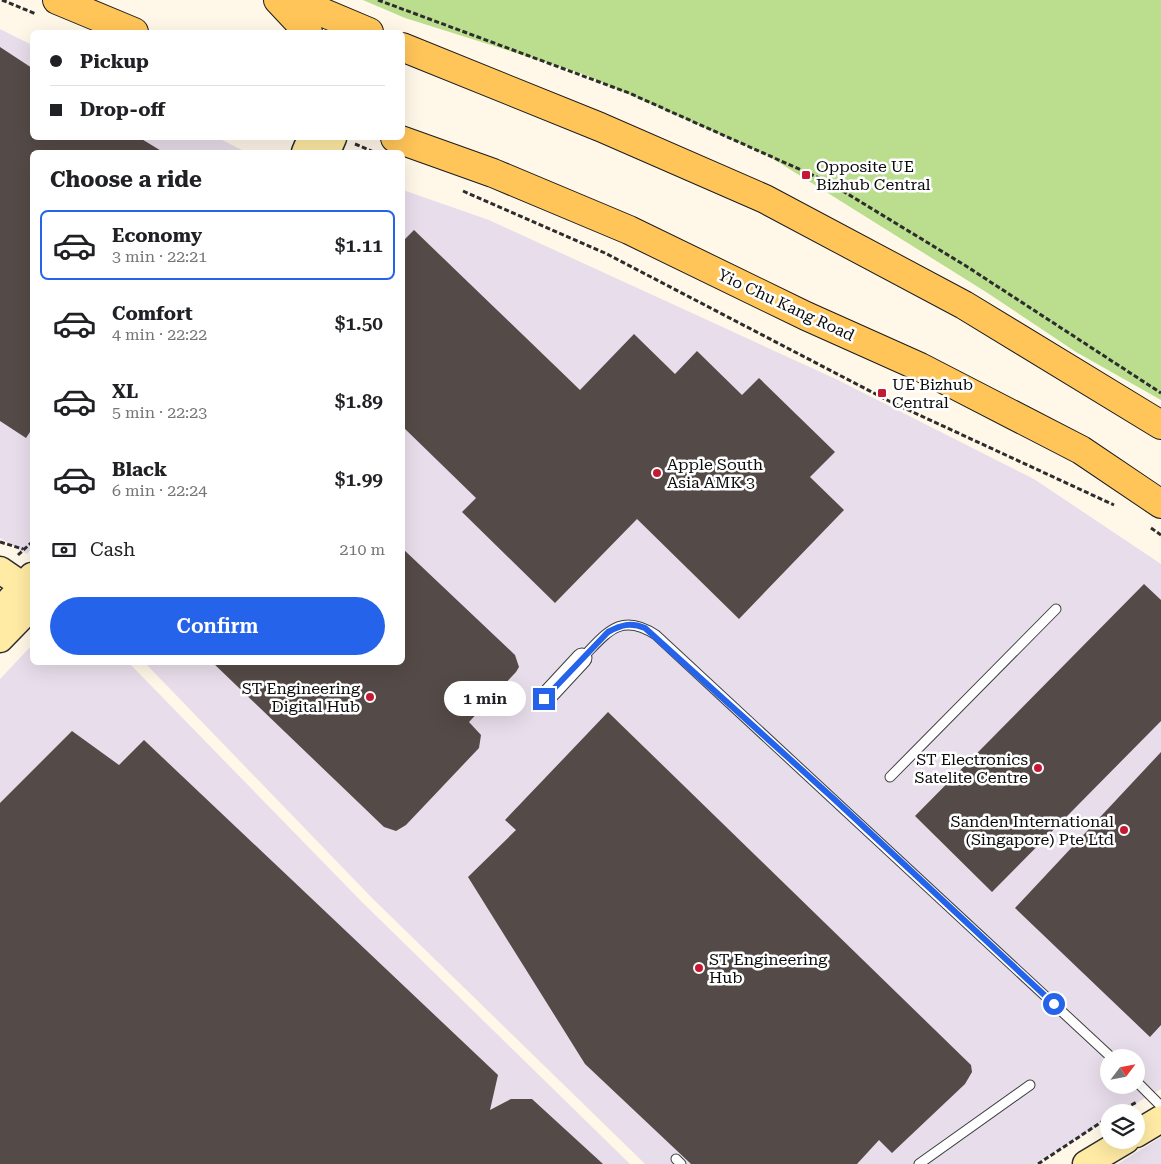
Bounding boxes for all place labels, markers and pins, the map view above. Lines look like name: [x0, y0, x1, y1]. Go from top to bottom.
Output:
place label: Opposite UE Bizhub Central: [816, 157, 931, 194]
marker: Opposite UE Bizhub Central: [800, 169, 812, 181]
place label: UE Bizhub Central: [892, 375, 973, 412]
marker: UE Bizhub Central: [876, 387, 888, 399]
place label: Apple South Asia AMK 3: [667, 455, 763, 492]
marker: Apple South Asia AMK 3: [651, 467, 663, 479]
place label: ST Engineering Digital Hub: [242, 679, 361, 716]
marker: ST Engineering Digital Hub: [364, 691, 376, 703]
place label: ST Electronics Satelite Centre: [914, 750, 1028, 787]
marker: ST Electronics Satelite Centre: [1032, 762, 1044, 774]
place label: Sanden International (Singapore) Pte Ltd: [950, 812, 1114, 849]
marker: Sanden International (Singapore) Pte Ltd: [1118, 824, 1130, 836]
place label: ST Engineering Hub: [709, 950, 828, 987]
marker: ST Engineering Hub: [693, 962, 705, 974]

